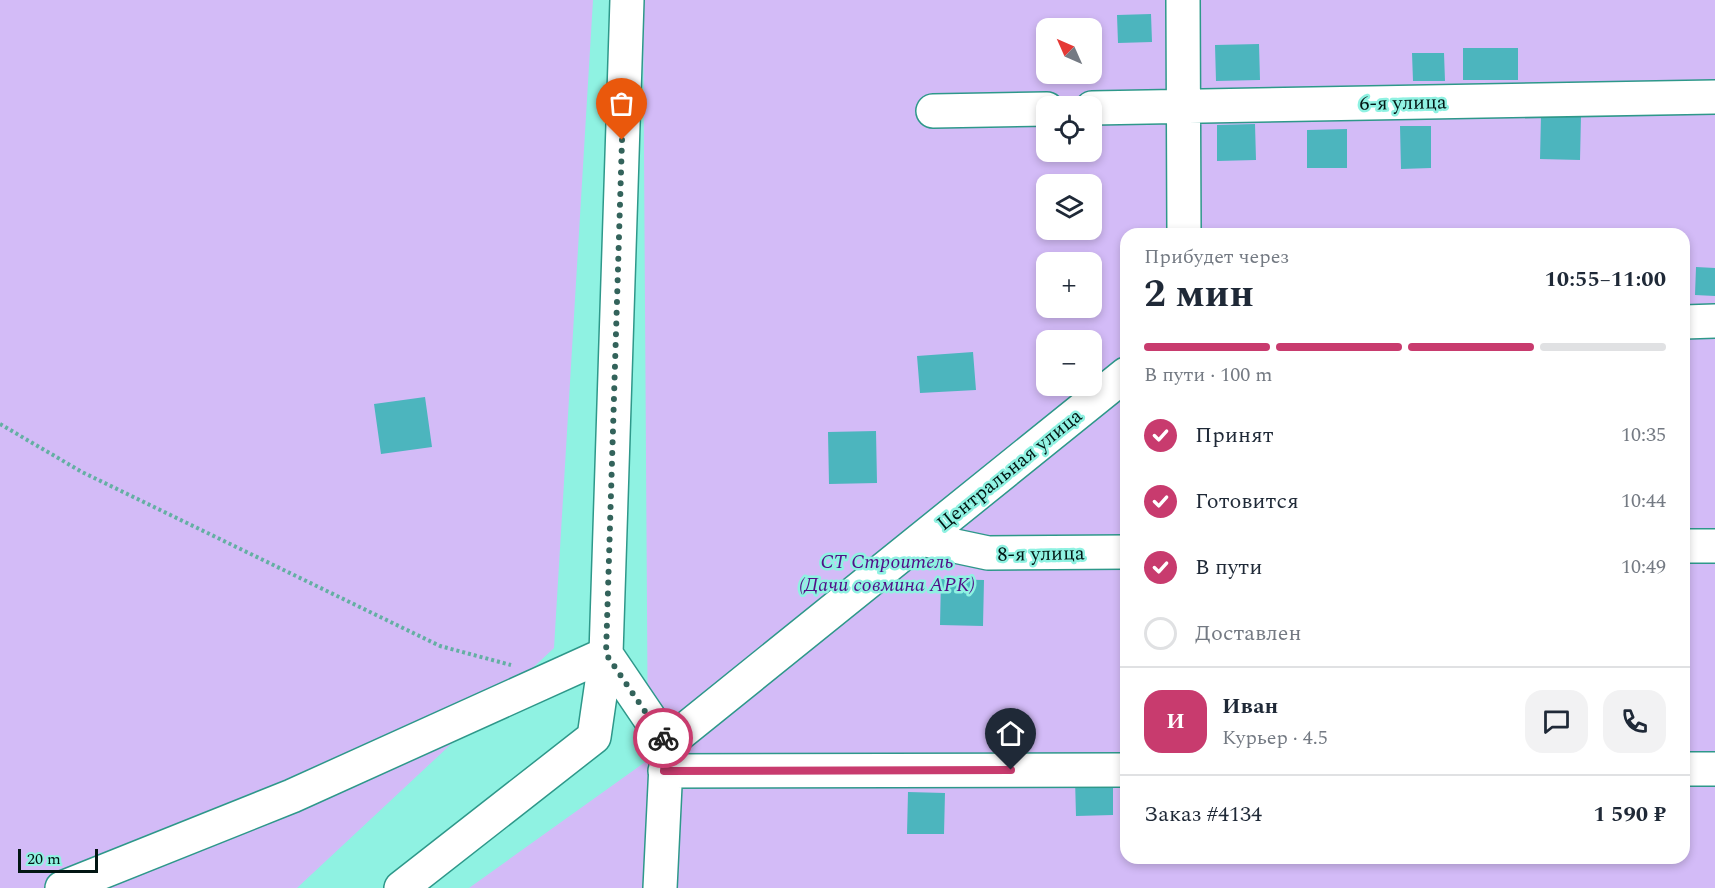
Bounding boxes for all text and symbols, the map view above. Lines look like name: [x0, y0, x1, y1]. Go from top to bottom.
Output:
north arrow: [1036, 18, 1102, 84]
map controls: [1036, 18, 1102, 396]
pin: [596, 78, 647, 140]
icon: bag: [605, 87, 638, 120]
street label: 6-я улица: [1359, 87, 1447, 119]
button: locate: [1036, 96, 1102, 162]
button: layers: [1036, 174, 1102, 240]
text: Прибудет через: [1144, 242, 1289, 272]
button: +: [1036, 252, 1102, 318]
text: 10:55–11:00: [1544, 263, 1666, 296]
text: 2 мин: [1144, 265, 1254, 324]
button: −: [1036, 330, 1102, 396]
text: В пути · 100 m: [1144, 360, 1272, 390]
street label: Центральная улица: [930, 401, 1089, 538]
icon: check: [1144, 419, 1177, 452]
text: Принят: [1195, 419, 1274, 452]
text: 10:35: [1621, 420, 1666, 450]
icon: check: [1144, 485, 1177, 518]
text: Готовится: [1195, 485, 1299, 518]
text: 10:44: [1621, 486, 1666, 516]
street label: 8-я улица: [997, 538, 1085, 570]
park label: СТ Строитель (Дачи совмина АРК): [799, 547, 975, 600]
icon: check: [1144, 551, 1177, 584]
text: В пути: [1195, 551, 1262, 584]
text: 10:49: [1621, 552, 1666, 582]
text: Доставлен: [1195, 617, 1302, 650]
text: Иван: [1222, 690, 1278, 723]
button: chat: [1525, 690, 1588, 753]
button: phone: [1603, 690, 1666, 753]
text: И: [1166, 705, 1185, 738]
courier: [633, 708, 693, 768]
pin: [985, 708, 1036, 770]
icon: home: [994, 717, 1027, 750]
icon: bike: [647, 722, 680, 755]
text: Курьер · 4.5: [1222, 723, 1328, 753]
text: Заказ #4134: [1144, 798, 1262, 831]
text: 1 590 ₽: [1593, 798, 1666, 831]
scale bar: [18, 846, 98, 874]
text: 20 m: [27, 847, 61, 871]

